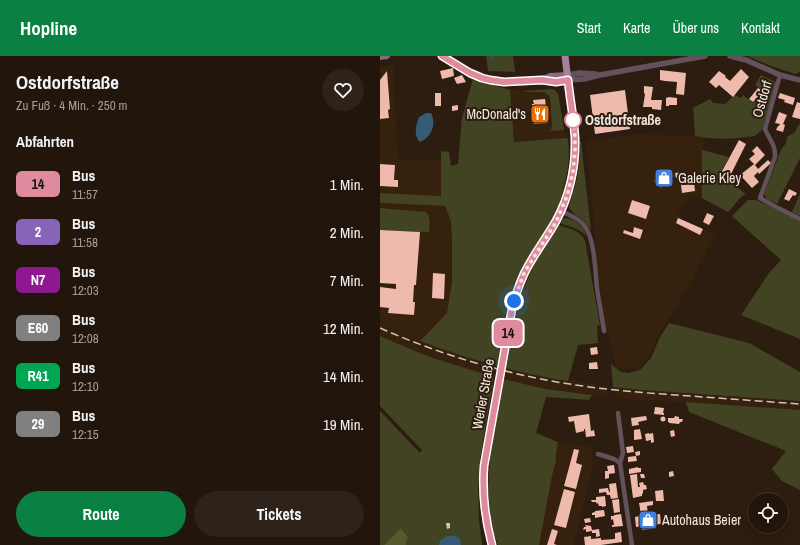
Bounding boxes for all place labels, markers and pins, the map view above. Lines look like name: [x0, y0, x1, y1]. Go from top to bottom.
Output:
restaurant icon: McDonald's: [529, 103, 551, 125]
place label: McDonald's: [466, 105, 526, 123]
marker: Ostdorfstraße: [564, 111, 582, 129]
place label: Ostdorfstraße: [585, 111, 661, 129]
shop icon: Galerie Kley: [653, 167, 675, 189]
place label: Galerie Kley: [678, 169, 741, 187]
shop icon: Autohaus Beier: [637, 509, 659, 531]
place label: Autohaus Beier: [661, 511, 741, 529]

